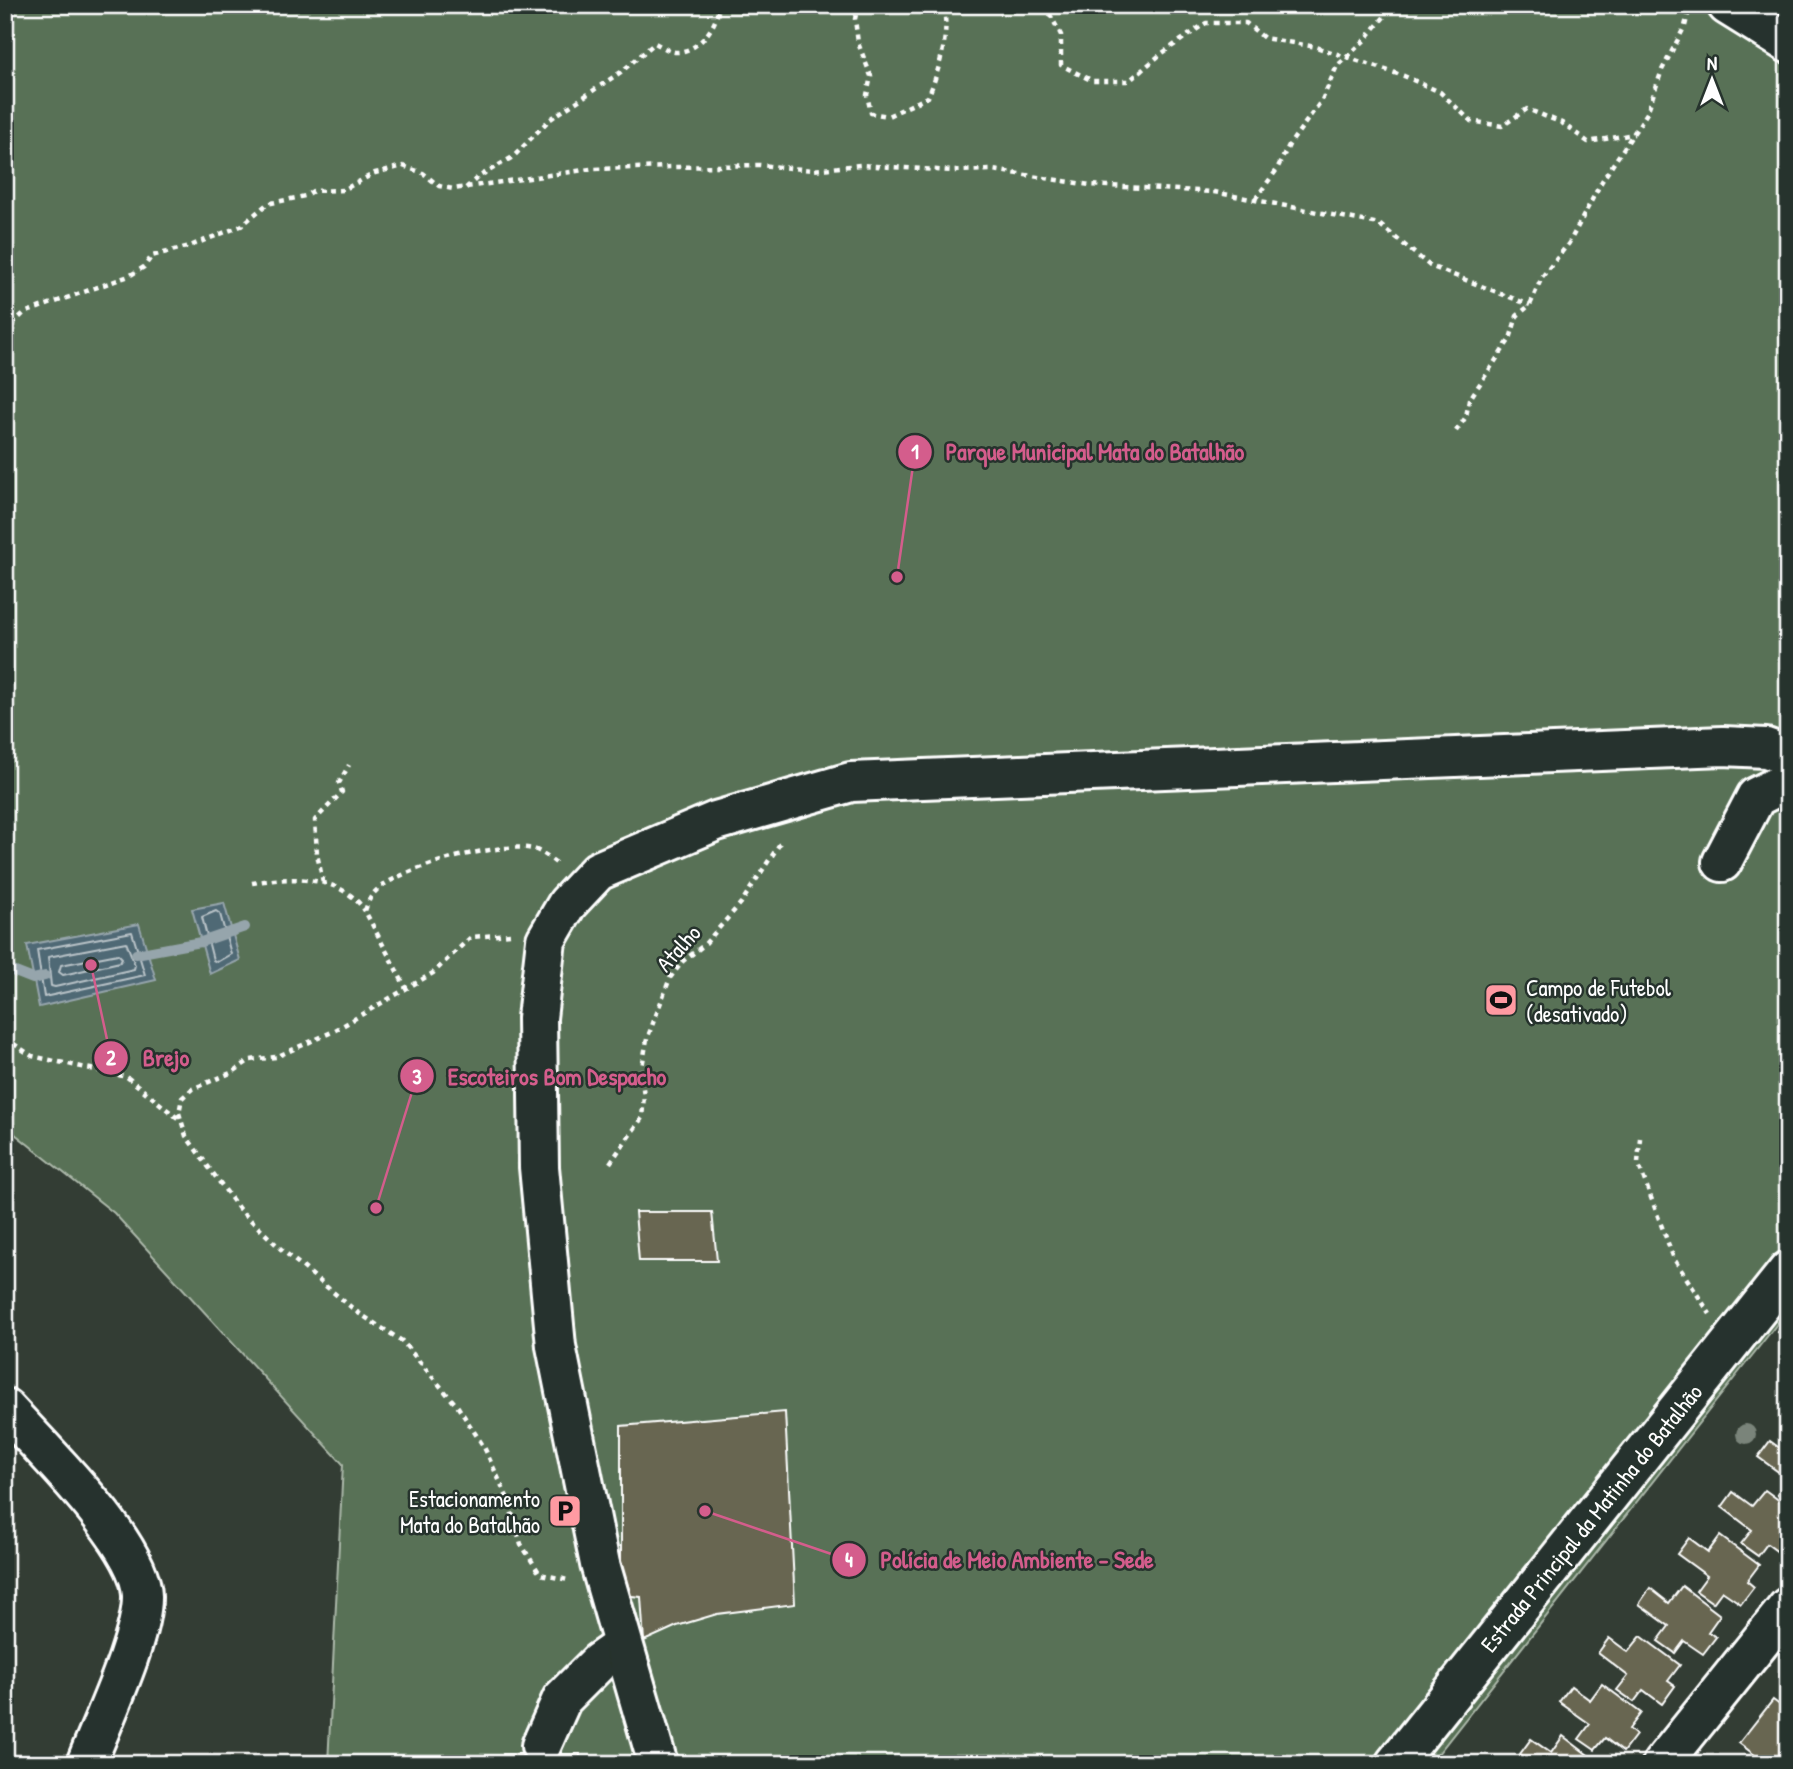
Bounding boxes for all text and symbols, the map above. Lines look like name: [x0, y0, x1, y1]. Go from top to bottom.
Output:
north arrow: [1678, 46, 1748, 116]
text: N: [1707, 50, 1717, 76]
callout: Parque Municipal Mata do Batalhão: [897, 429, 1259, 474]
text: Parque Municipal Mata do Batalhão: [946, 435, 1245, 468]
text: 1: [911, 437, 919, 466]
street label: Atalho: [649, 918, 707, 978]
place label: Campo de Futebol (desativado): [1526, 972, 1672, 1029]
sports icon: Campo de Futebol (desativado): [1482, 981, 1520, 1019]
callout: Brejo: [94, 1035, 203, 1080]
text: Brejo: [143, 1041, 189, 1073]
text: 2: [106, 1043, 116, 1072]
callout: Escoteiros Bom Despacho: [399, 1054, 680, 1099]
text: Escoteiros Bom Despacho: [448, 1060, 666, 1093]
text: 3: [412, 1062, 422, 1091]
street label: Estrada Principal da Matinha do Batalhão: [1473, 1377, 1709, 1659]
place label: Estacionamento Mata do Batalhão: [400, 1483, 540, 1540]
parking icon: Estacionamento Mata do Batalhão: [546, 1492, 584, 1530]
callout: Polícia de Meio Ambiente - Sede: [832, 1537, 1168, 1582]
text: Polícia de Meio Ambiente - Sede: [880, 1543, 1154, 1575]
text: 4: [845, 1545, 853, 1574]

